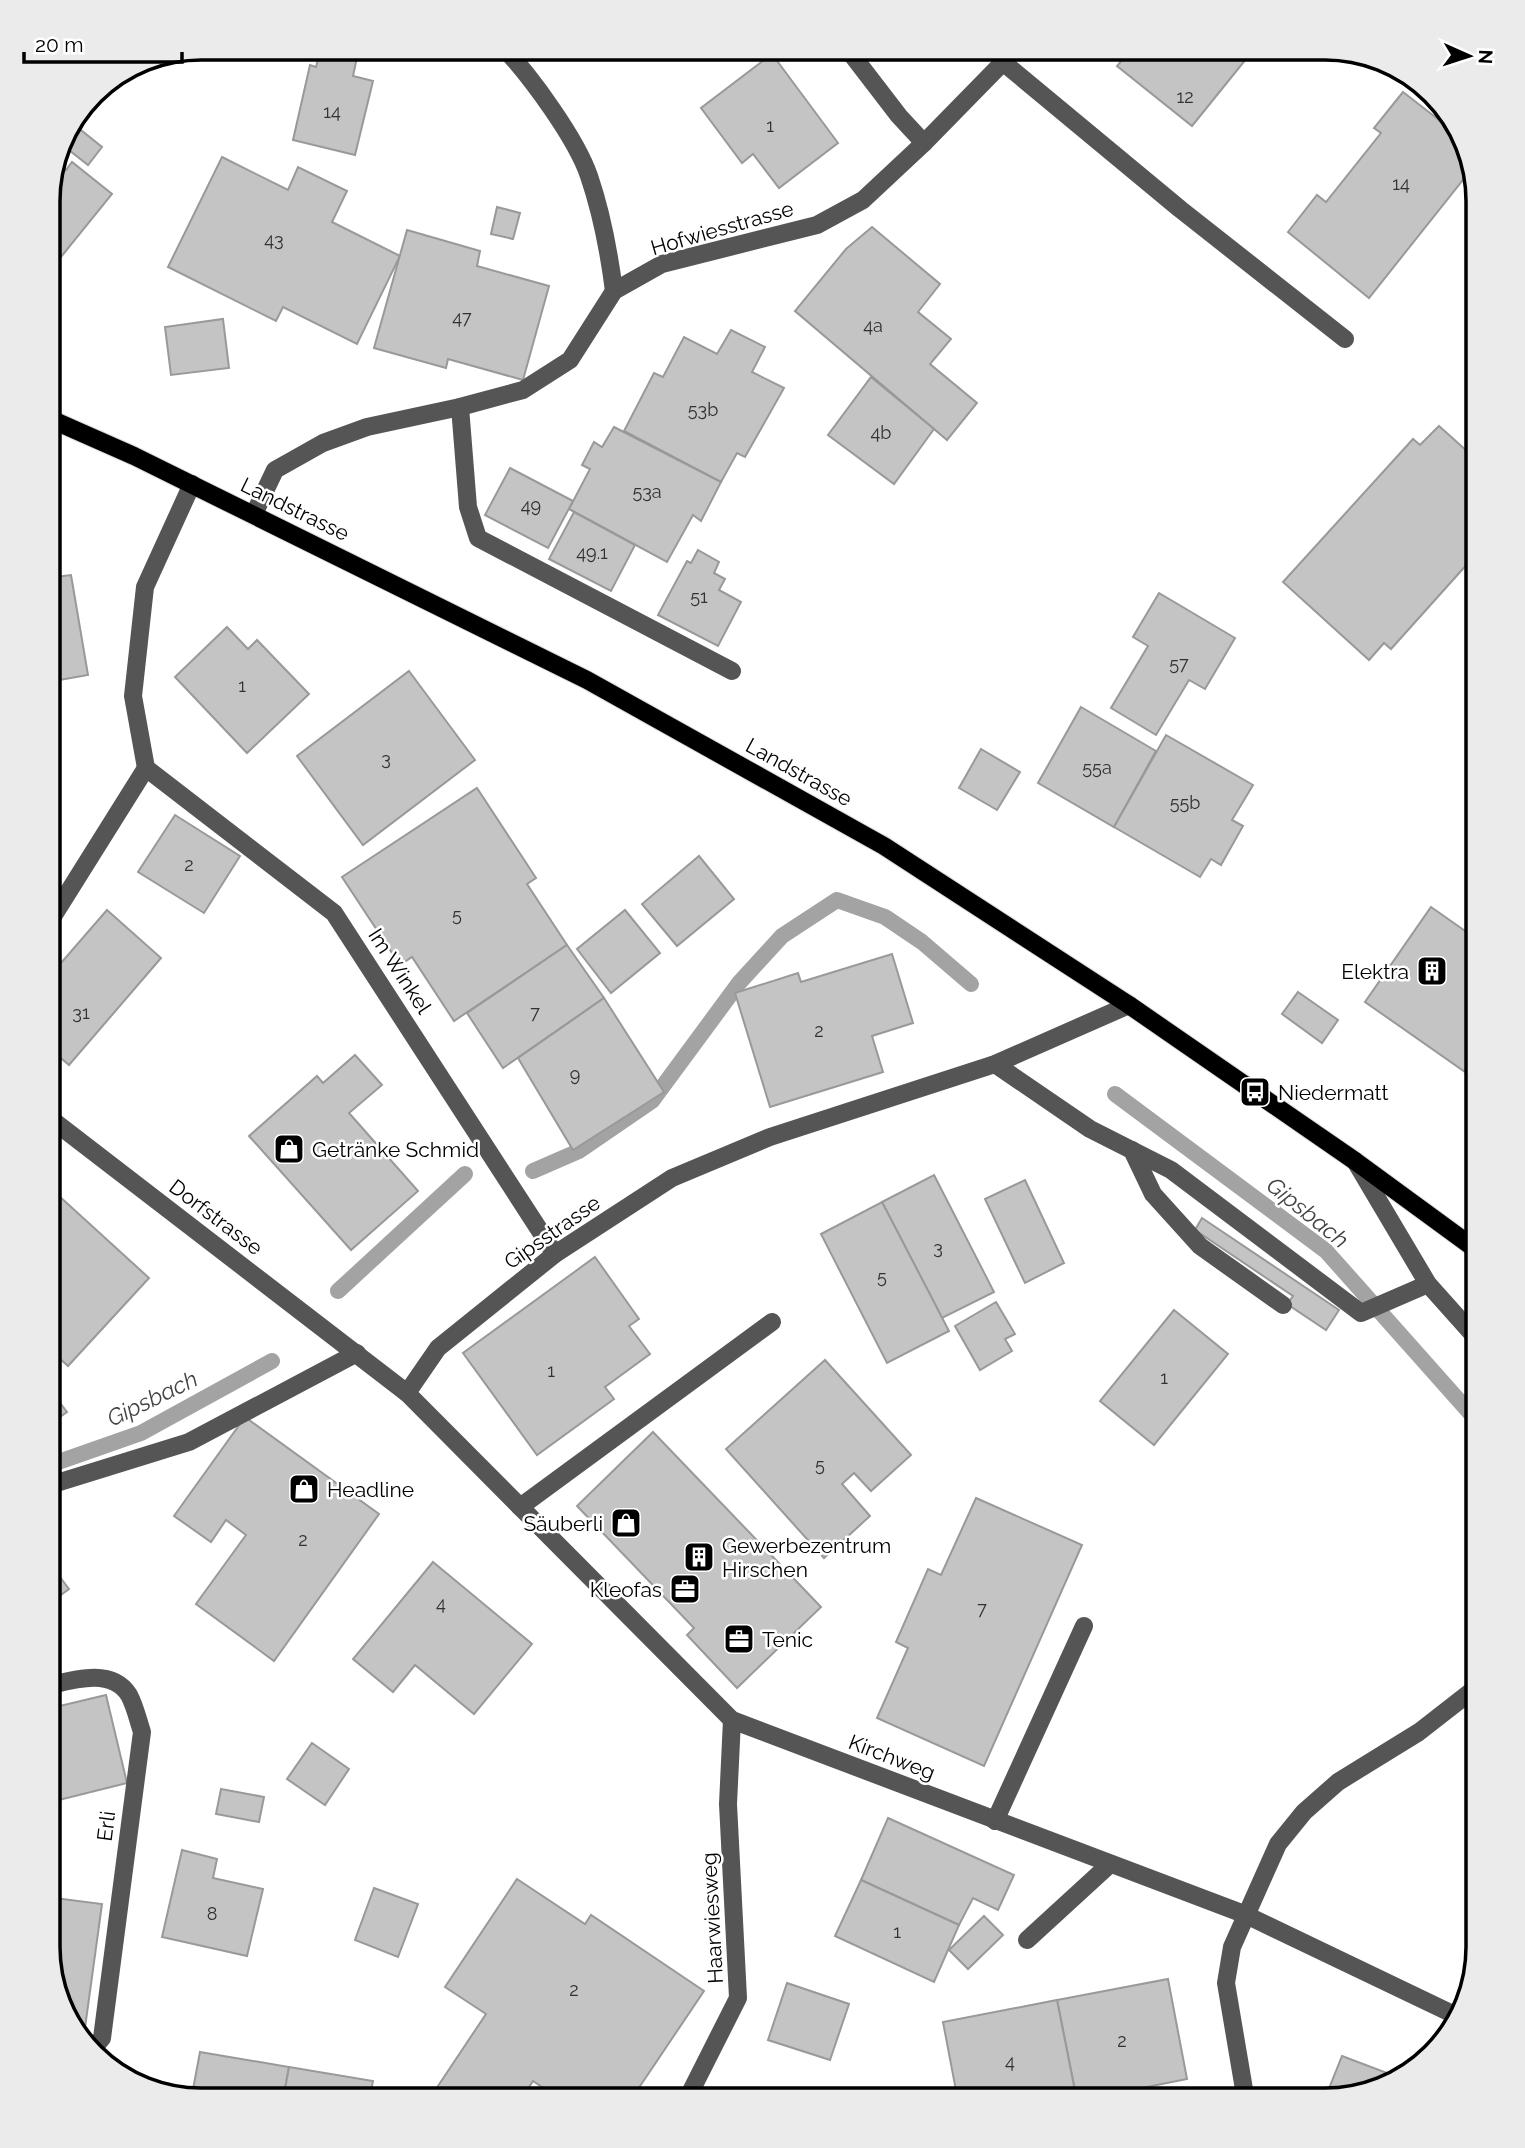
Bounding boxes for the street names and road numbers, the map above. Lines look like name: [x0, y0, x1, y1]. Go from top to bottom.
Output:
street label: Hofwiesstrasse: [648, 196, 796, 260]
street label: Landstrasse: [237, 472, 353, 546]
street label: Landstrasse: [742, 733, 856, 811]
street label: Im Winkel: [363, 924, 437, 1019]
street label: Dorfstrasse: [164, 1174, 268, 1260]
street label: Gipsstrasse: [499, 1190, 605, 1274]
street label: Kirchweg: [845, 1729, 939, 1785]
street label: Erli: [92, 1809, 120, 1843]
street label: Haarwiesweg: [696, 1852, 728, 1984]

